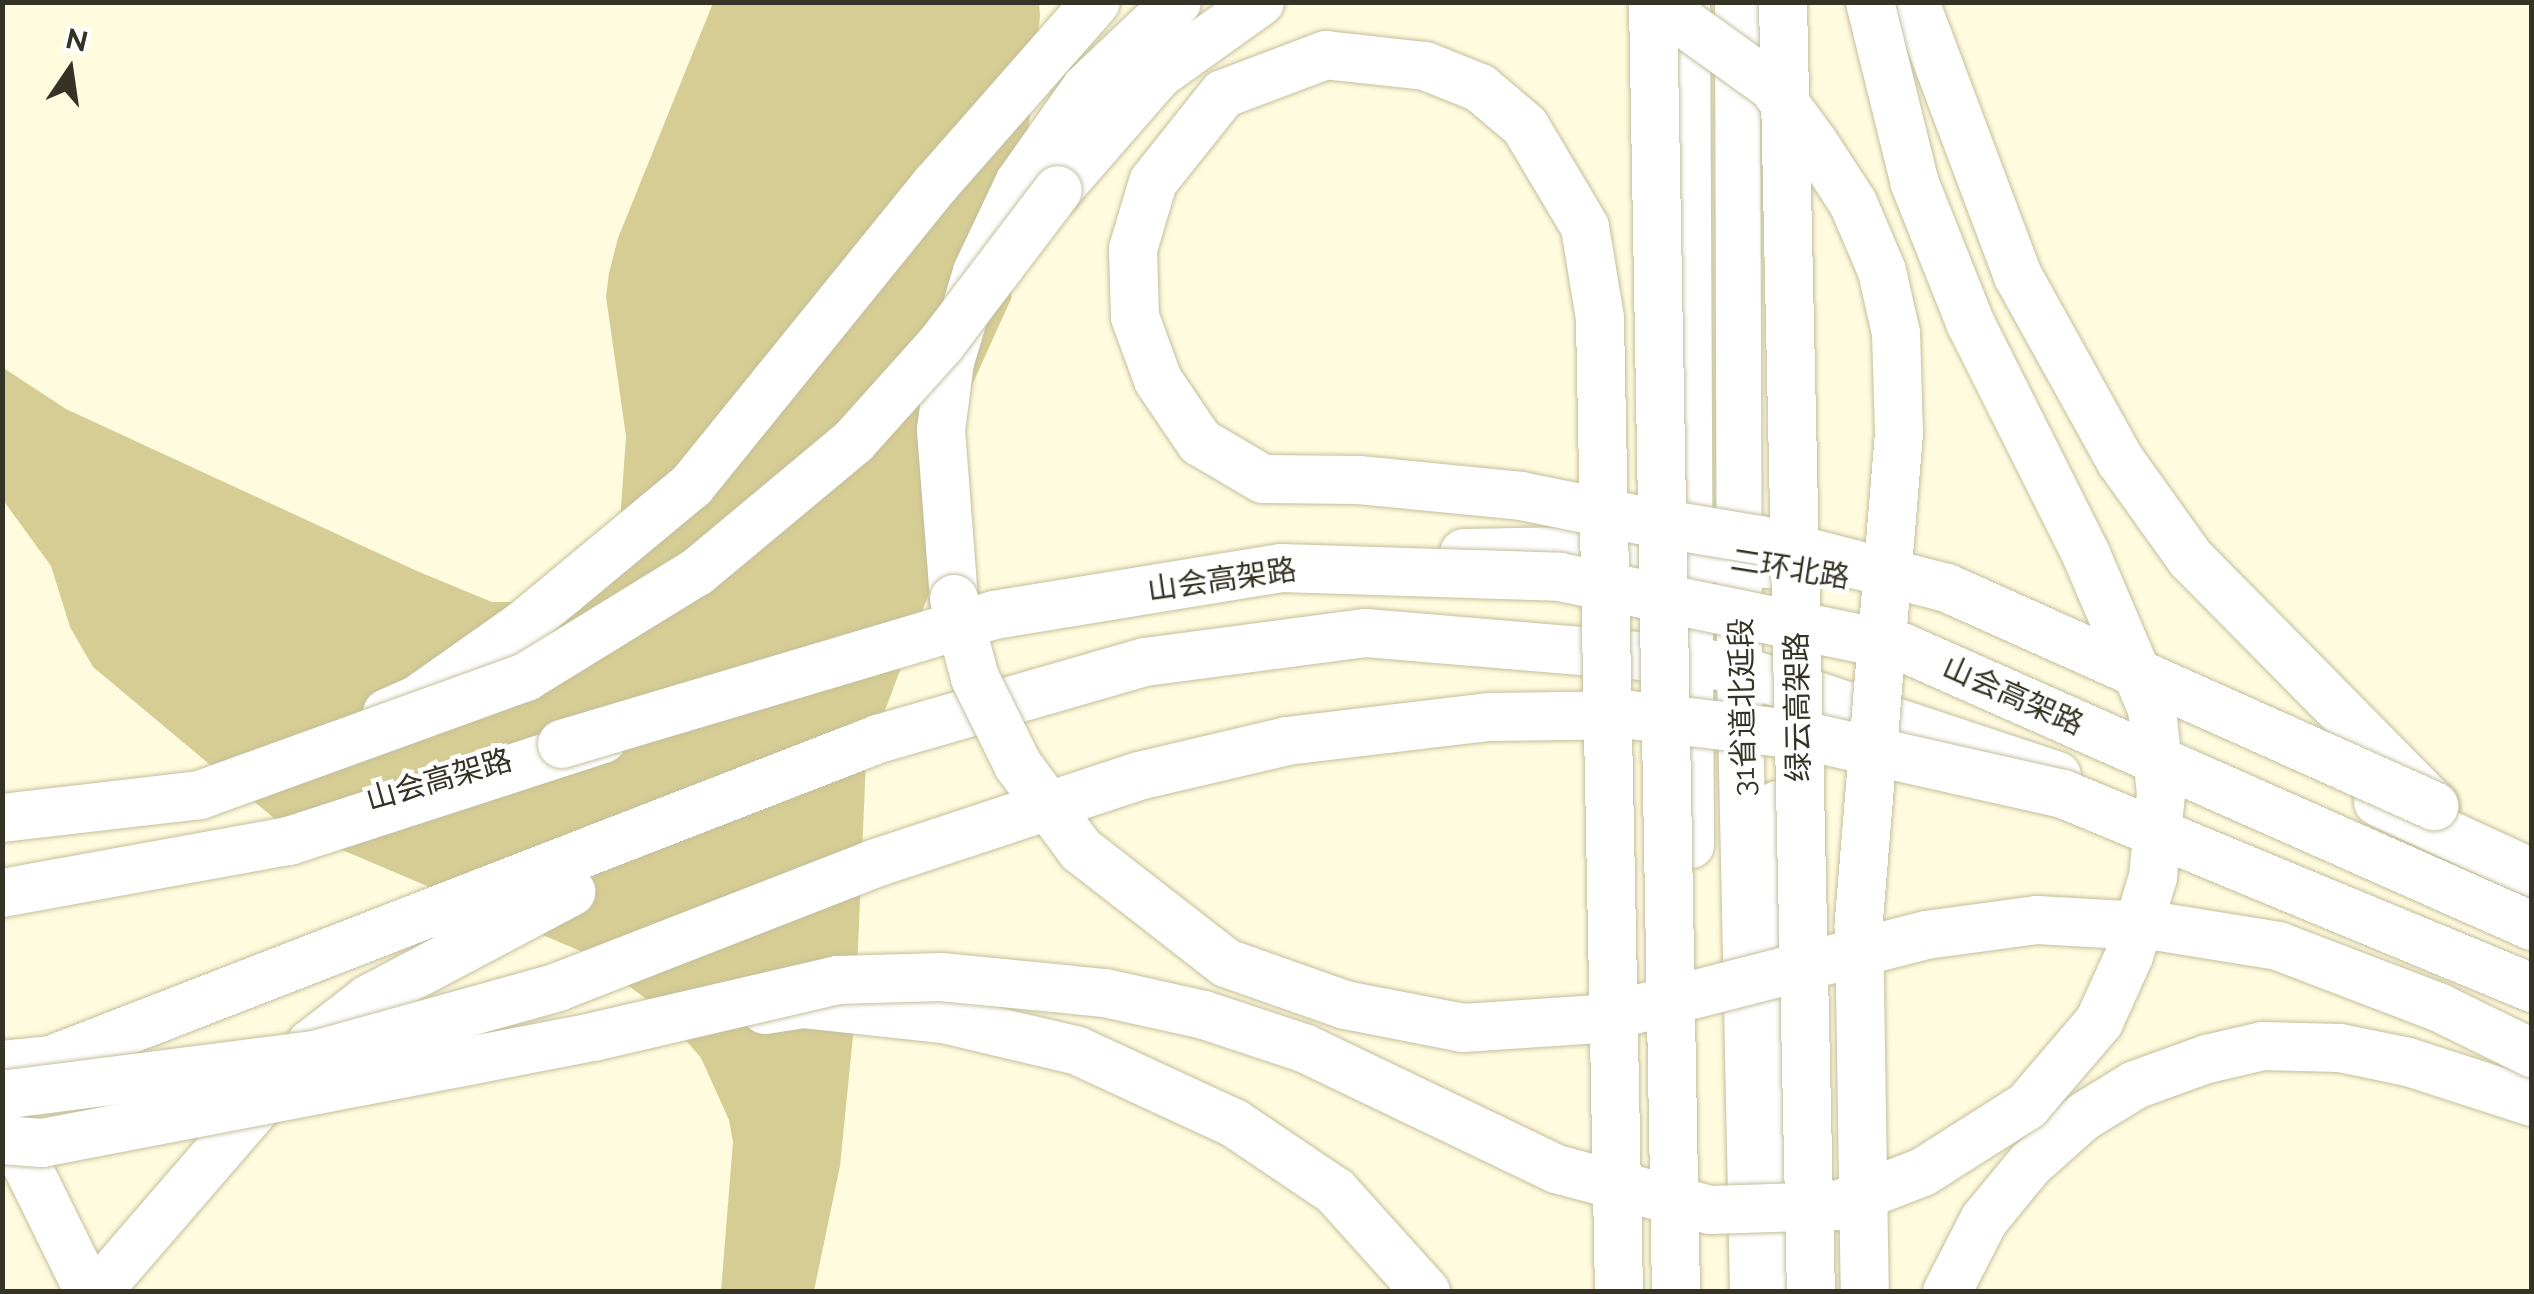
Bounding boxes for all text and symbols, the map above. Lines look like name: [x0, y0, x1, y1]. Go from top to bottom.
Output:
north arrow: [20, 20, 120, 120]
text: N: [63, 22, 91, 59]
street label: 二环北路: [1728, 542, 1852, 596]
street label: 山会高架路: [1145, 552, 1299, 608]
street label: 31省道北延段: [1723, 617, 1763, 797]
street label: 绿云高架路: [1779, 632, 1817, 782]
street label: 山会高架路: [1937, 649, 2089, 743]
street label: 山会高架路: [362, 742, 516, 818]

